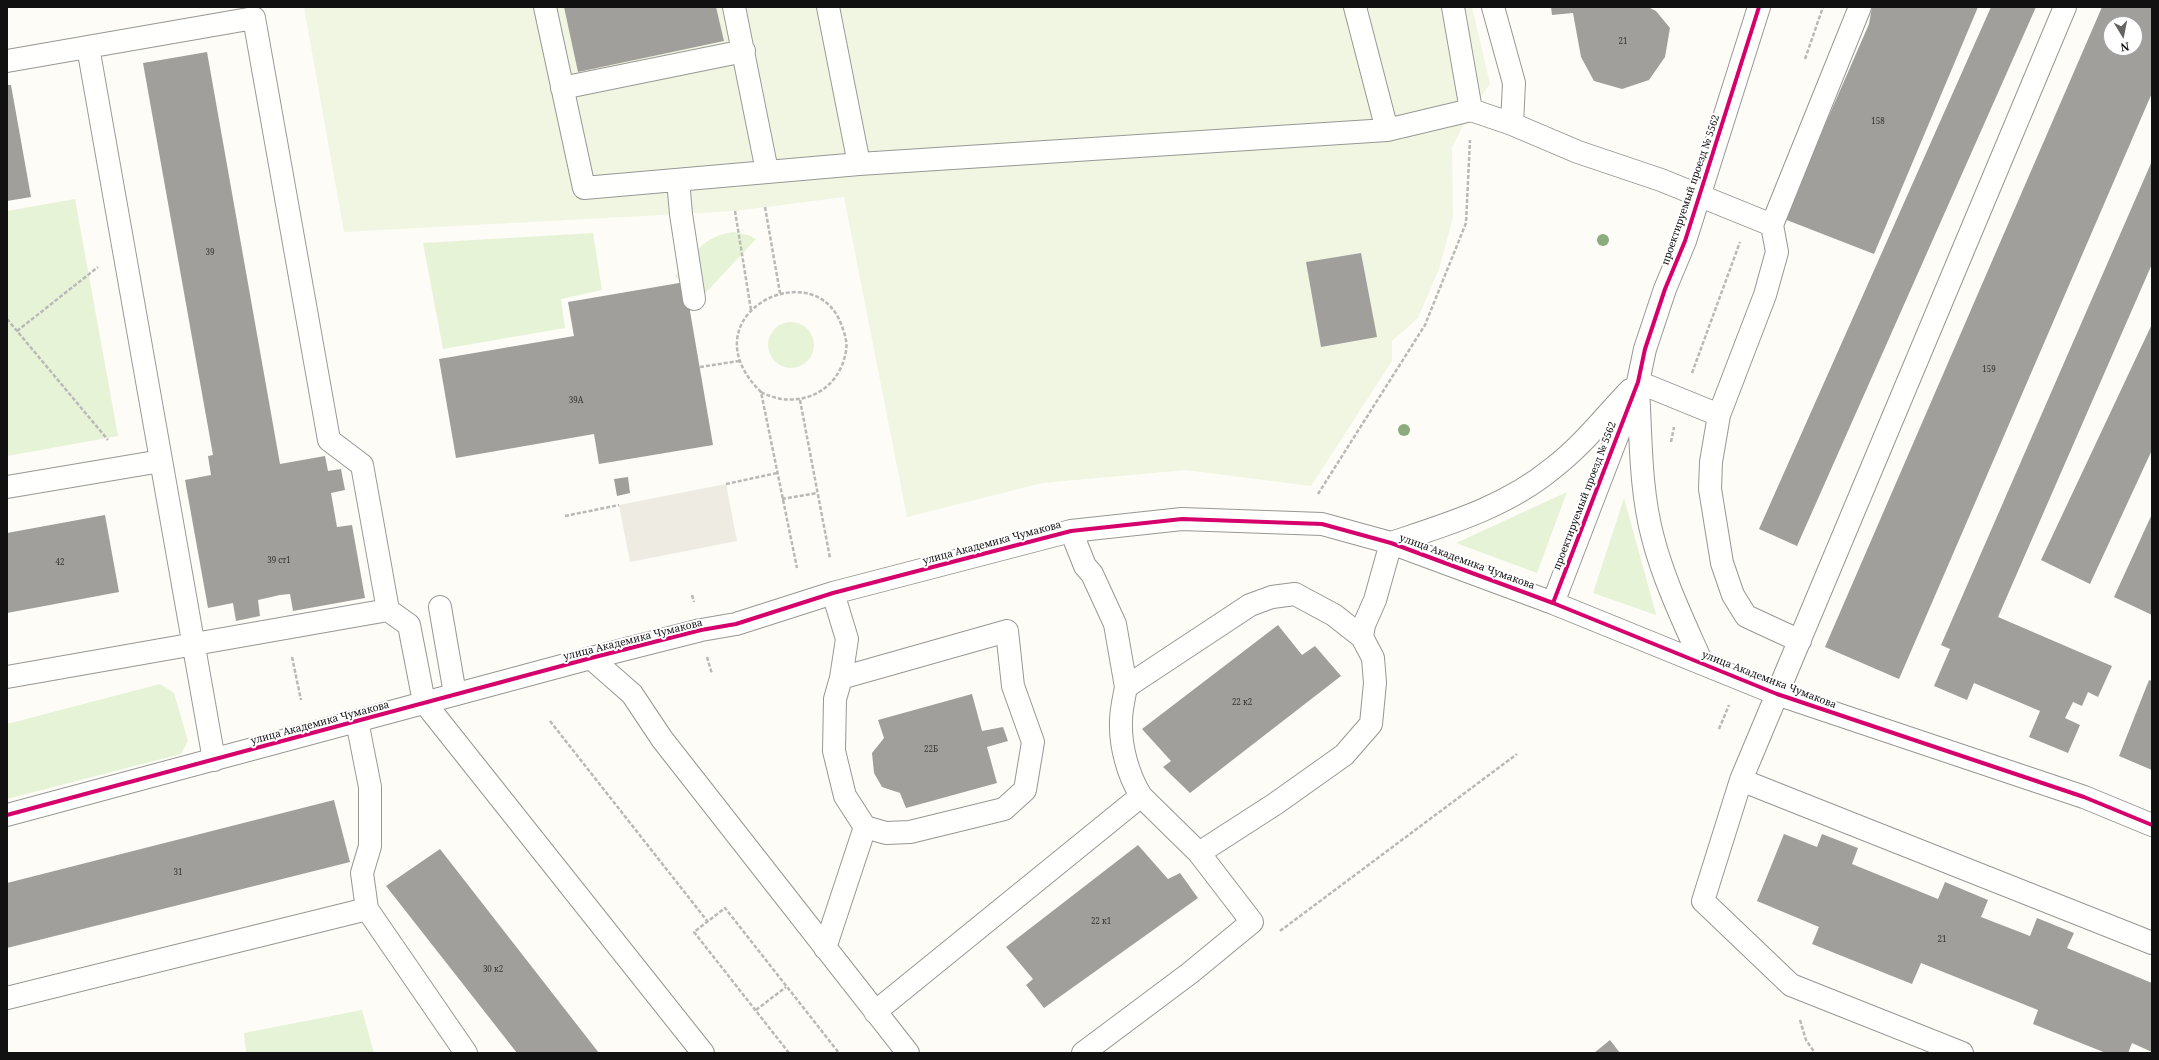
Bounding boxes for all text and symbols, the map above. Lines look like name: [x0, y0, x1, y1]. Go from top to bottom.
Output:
north arrow: [2103, 16, 2143, 56]
house number: 21: [1619, 37, 1627, 47]
text: N: [2119, 39, 2131, 55]
street label: проектируемый проезд № 5562: [1660, 113, 1722, 267]
house number: 158: [1871, 117, 1885, 127]
house number: 39: [206, 248, 214, 258]
house number: 159: [1982, 365, 1996, 375]
house number: 39А: [569, 396, 583, 406]
street label: проектируемый проезд № 5562: [1551, 420, 1619, 572]
street label: улица Академика Чумакова: [921, 519, 1063, 567]
street label: улица Академика Чумакова: [1398, 532, 1536, 592]
house number: 39 ст1: [267, 556, 291, 566]
house number: 42: [56, 558, 64, 568]
street label: улица Академика Чумакова: [562, 617, 704, 663]
street label: улица Академика Чумакова: [1700, 649, 1838, 711]
house number: 22 к2: [1232, 698, 1252, 708]
street label: улица Академика Чумакова: [249, 699, 391, 747]
house number: 22Б: [924, 745, 938, 755]
house number: 31: [174, 868, 182, 878]
house number: 22 к1: [1091, 917, 1111, 927]
house number: 21: [1938, 935, 1946, 945]
house number: 30 к2: [483, 965, 503, 975]

